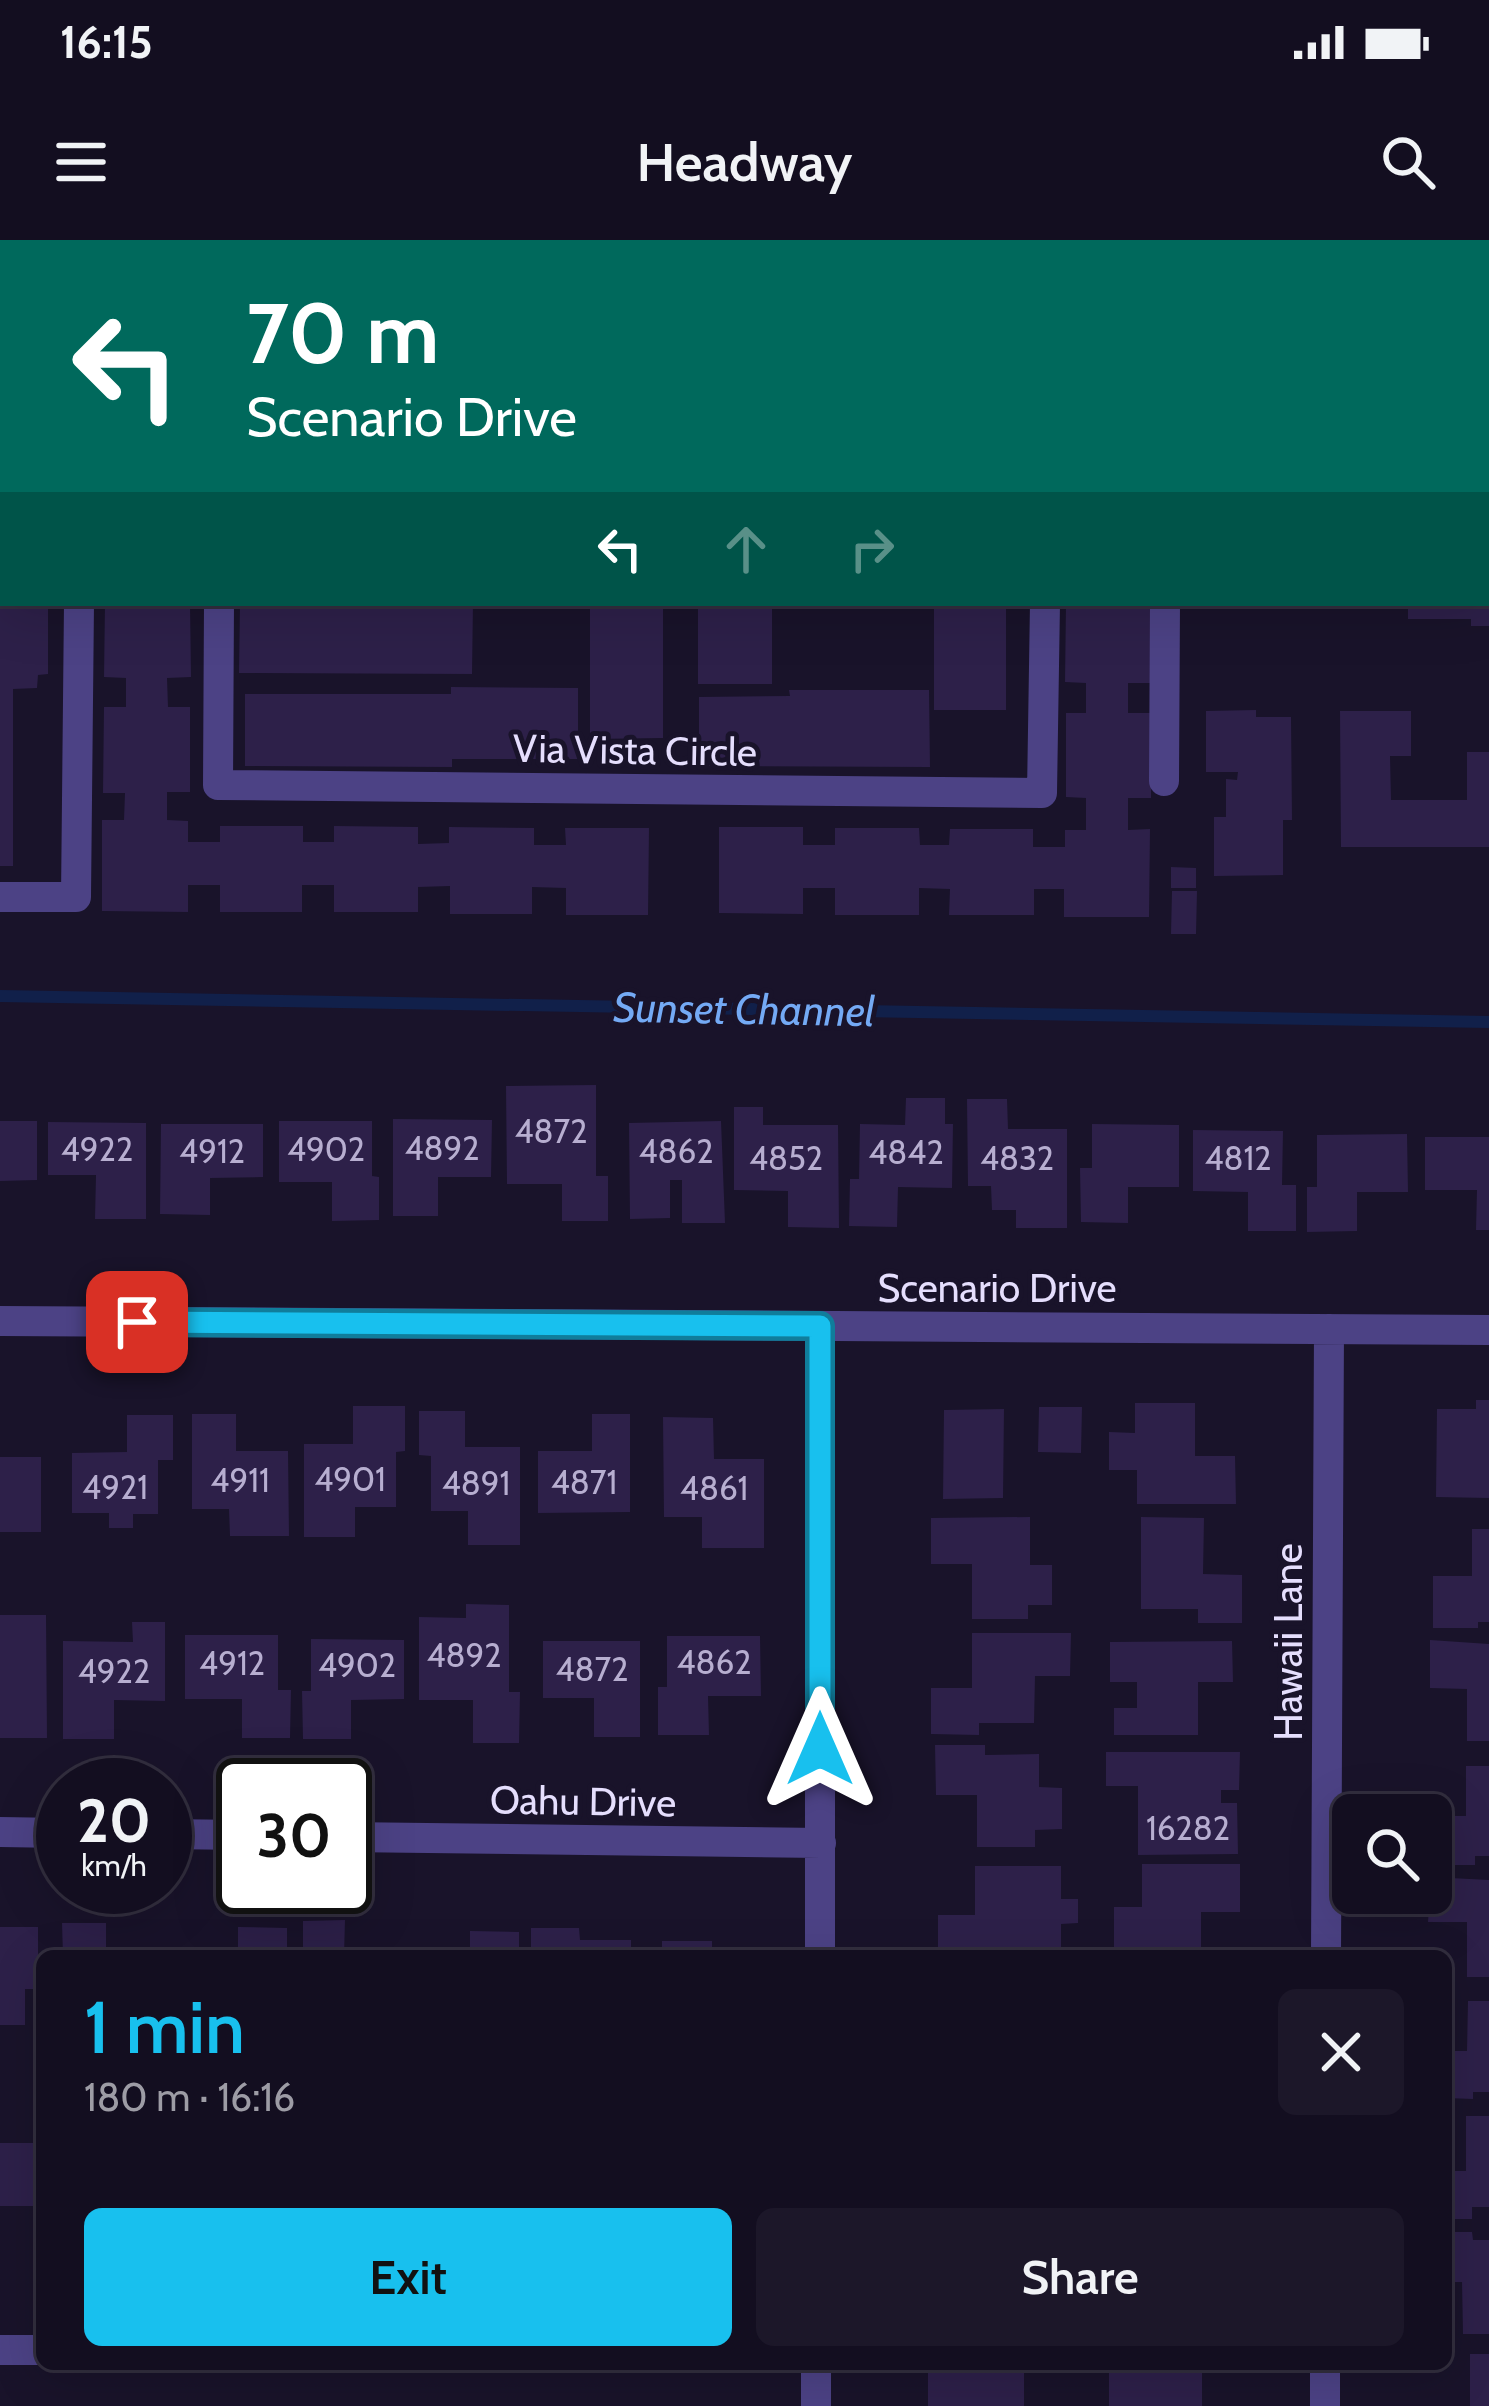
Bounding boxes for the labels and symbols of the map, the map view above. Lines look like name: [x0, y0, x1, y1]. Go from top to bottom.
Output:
street label: Via Vista Circle: [513, 724, 757, 776]
water label: Sunset Channel: [613, 981, 875, 1037]
house number: 4872: [515, 1111, 587, 1151]
house number: 4892: [404, 1128, 480, 1168]
house number: 4922: [61, 1129, 133, 1169]
house number: 4902: [287, 1129, 365, 1169]
house number: 4912: [179, 1131, 245, 1171]
house number: 4862: [638, 1131, 714, 1171]
house number: 4842: [868, 1132, 944, 1172]
house number: 4852: [749, 1138, 823, 1178]
house number: 4832: [980, 1138, 1054, 1178]
house number: 4812: [1204, 1138, 1272, 1178]
street label: Scenario Drive: [878, 1264, 1117, 1312]
pin: [86, 1271, 188, 1373]
house number: 4901: [314, 1459, 386, 1499]
house number: 4911: [210, 1460, 270, 1500]
house number: 4871: [551, 1462, 617, 1502]
house number: 4891: [442, 1463, 510, 1503]
house number: 4921: [82, 1467, 148, 1507]
house number: 4861: [680, 1468, 748, 1508]
street label: Hawaii Lane: [1264, 1543, 1312, 1741]
house number: 4892: [426, 1635, 502, 1675]
house number: 4862: [676, 1642, 752, 1682]
house number: 4912: [199, 1643, 265, 1683]
house number: 4902: [318, 1645, 396, 1685]
house number: 4872: [556, 1649, 628, 1689]
house number: 4922: [78, 1651, 150, 1691]
position arrow: [757, 1686, 883, 1812]
speed limit sign: 30: [216, 1758, 372, 1914]
street label: Oahu Drive: [489, 1775, 677, 1827]
house number: 16282: [1146, 1808, 1230, 1848]

